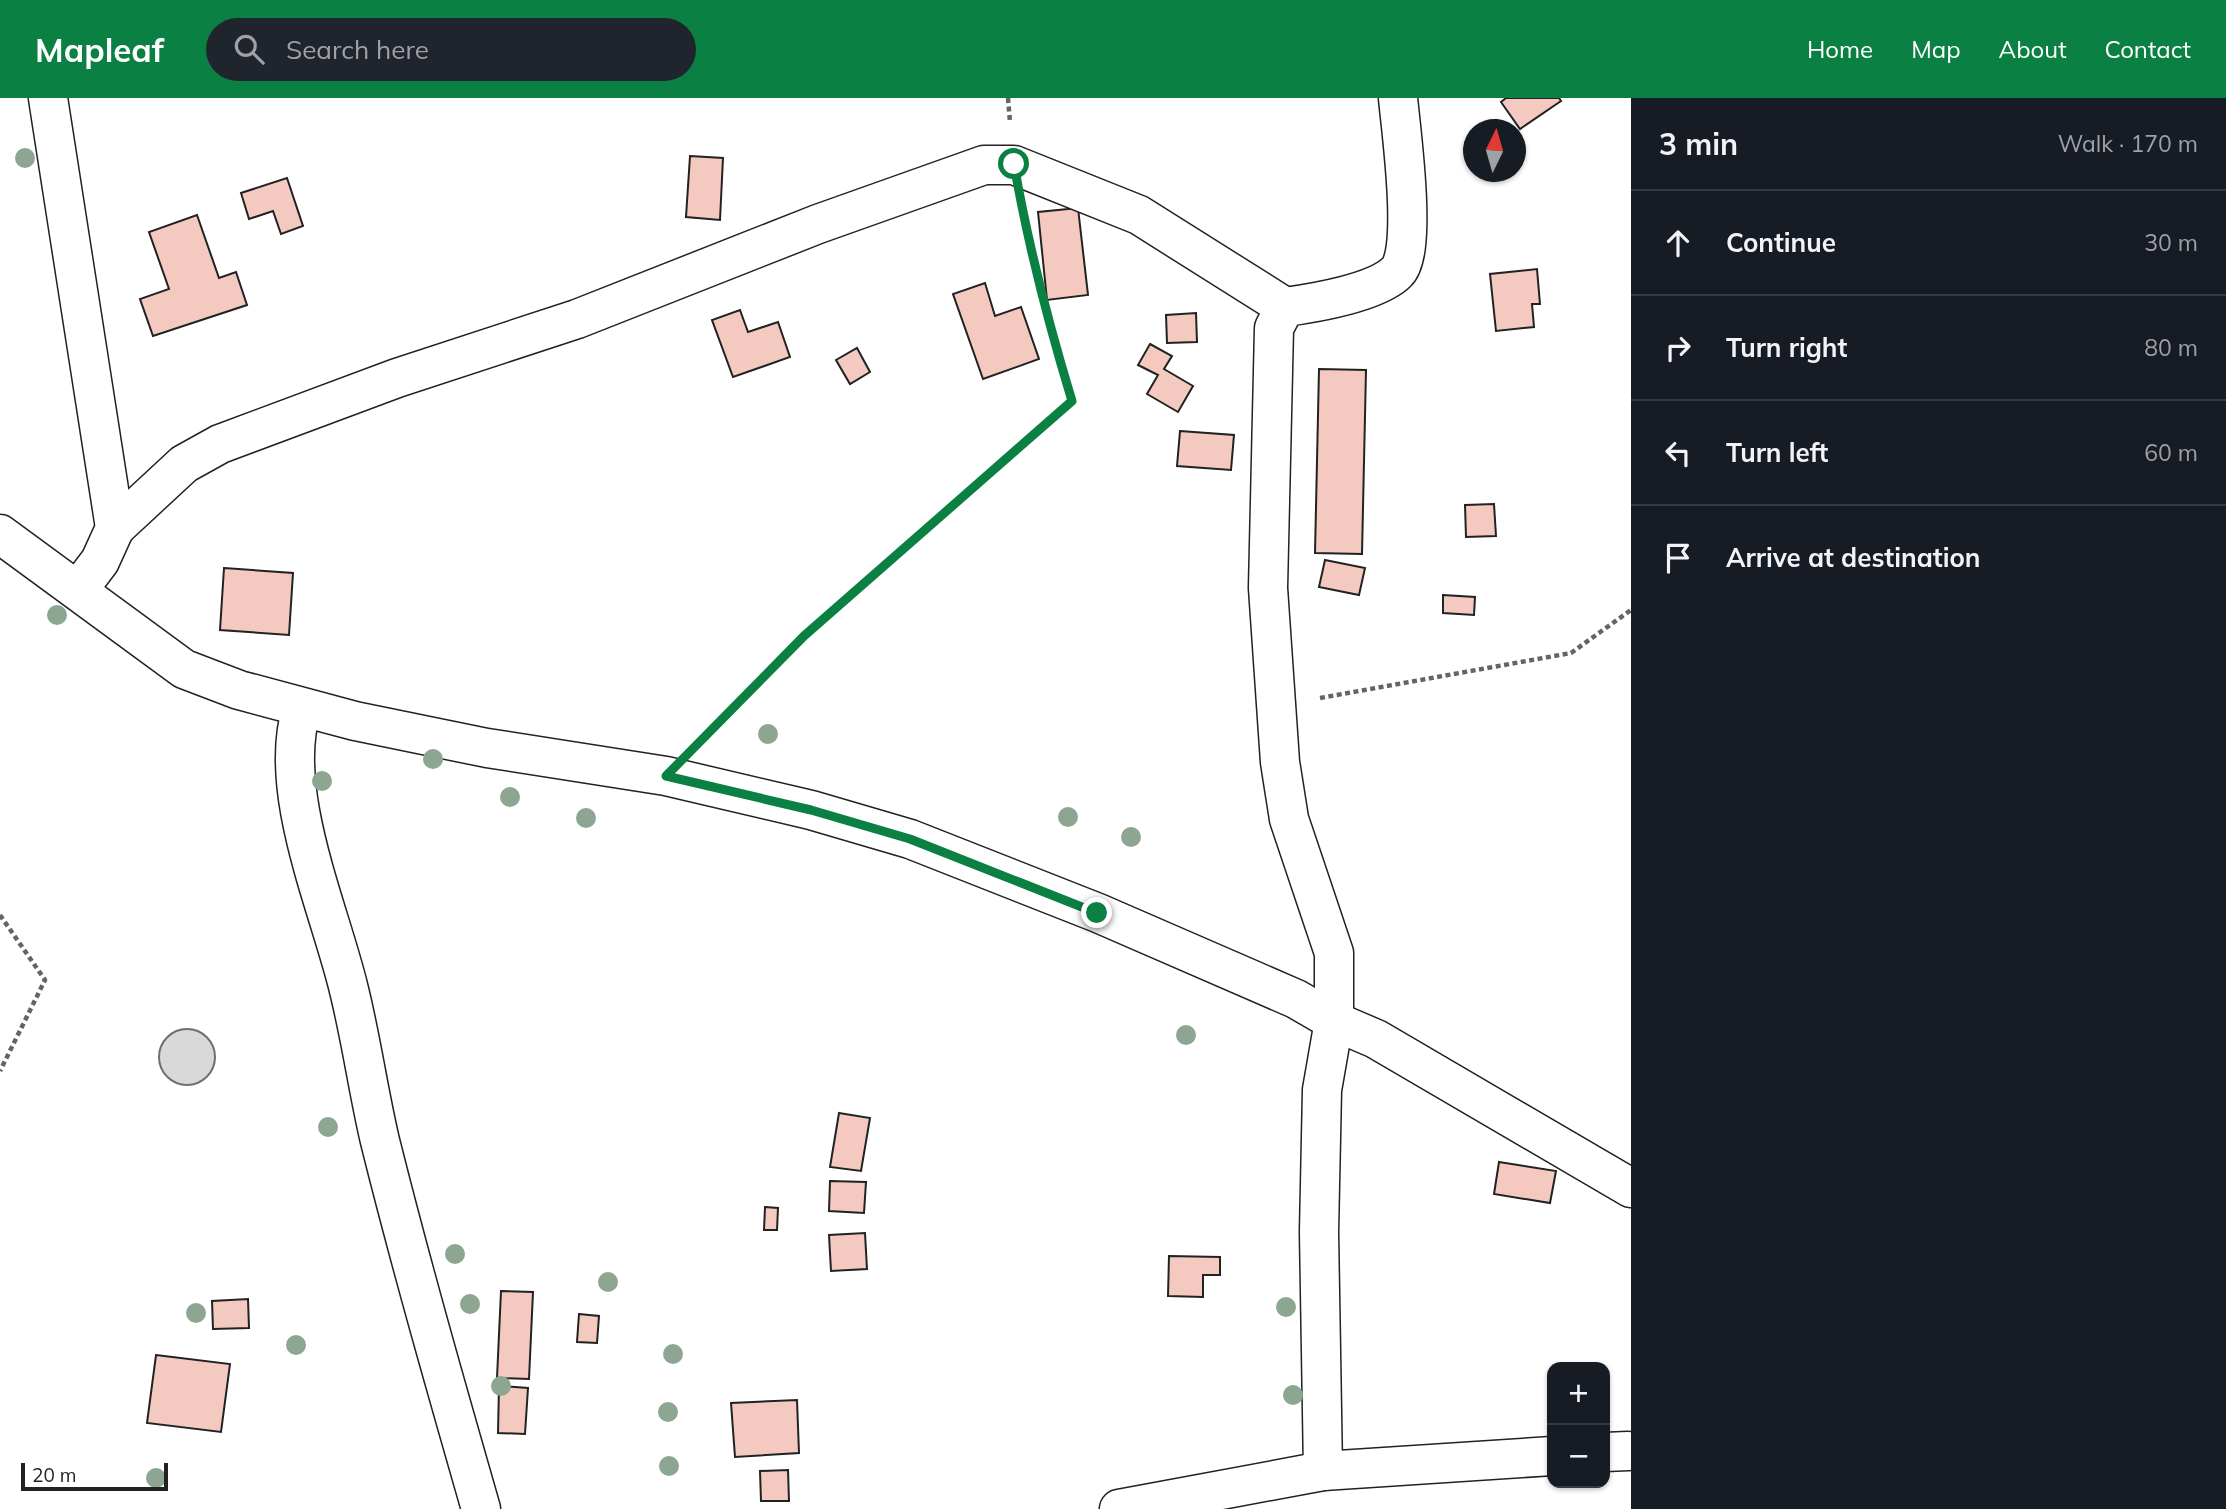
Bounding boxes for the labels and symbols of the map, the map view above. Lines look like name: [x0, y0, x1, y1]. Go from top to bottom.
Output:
north arrow: [1463, 119, 1526, 182]
route start: [998, 148, 1029, 179]
route end: [1081, 897, 1112, 928]
scale bar: [21, 1460, 168, 1492]

